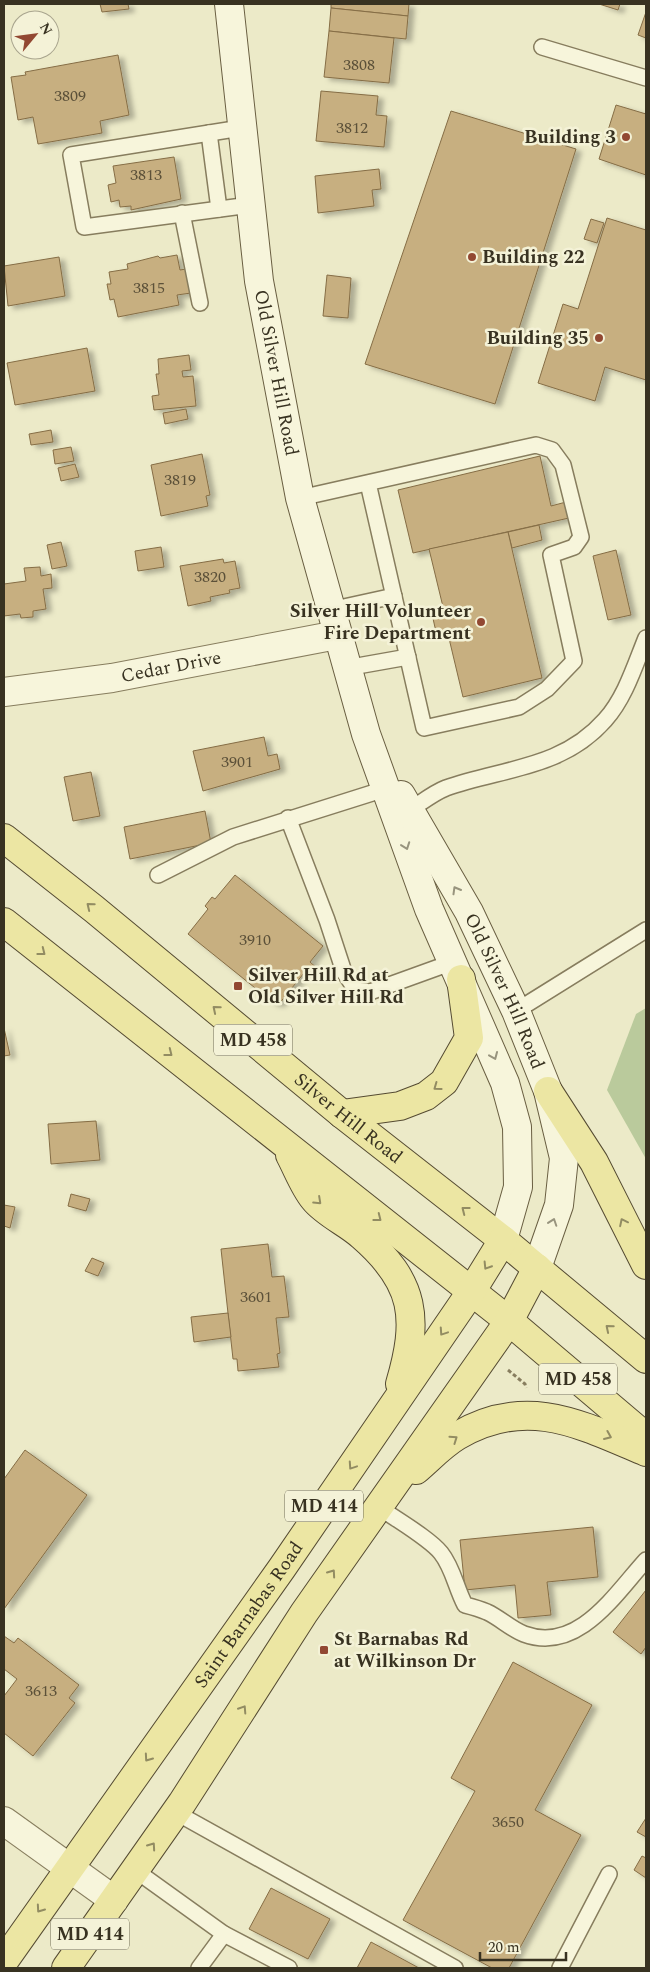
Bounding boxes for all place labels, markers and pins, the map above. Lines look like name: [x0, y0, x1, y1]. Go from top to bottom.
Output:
place label: Building 3: [524, 123, 616, 152]
marker: Building 3: [620, 131, 632, 143]
place label: Building 22: [482, 243, 585, 272]
marker: Building 22: [466, 251, 478, 263]
place label: Building 35: [486, 324, 589, 353]
marker: Building 35: [593, 332, 605, 344]
place label: Silver Hill Volunteer Fire Department: [290, 597, 472, 648]
marker: Silver Hill Volunteer Fire Department: [475, 616, 487, 628]
place label: Silver Hill Rd at Old Silver Hill Rd: [248, 961, 404, 1012]
marker: Silver Hill Rd at Old Silver Hill Rd: [232, 980, 244, 992]
place label: St Barnabas Rd at Wilkinson Dr: [334, 1625, 477, 1676]
marker: St Barnabas Rd at Wilkinson Dr: [318, 1644, 330, 1656]

